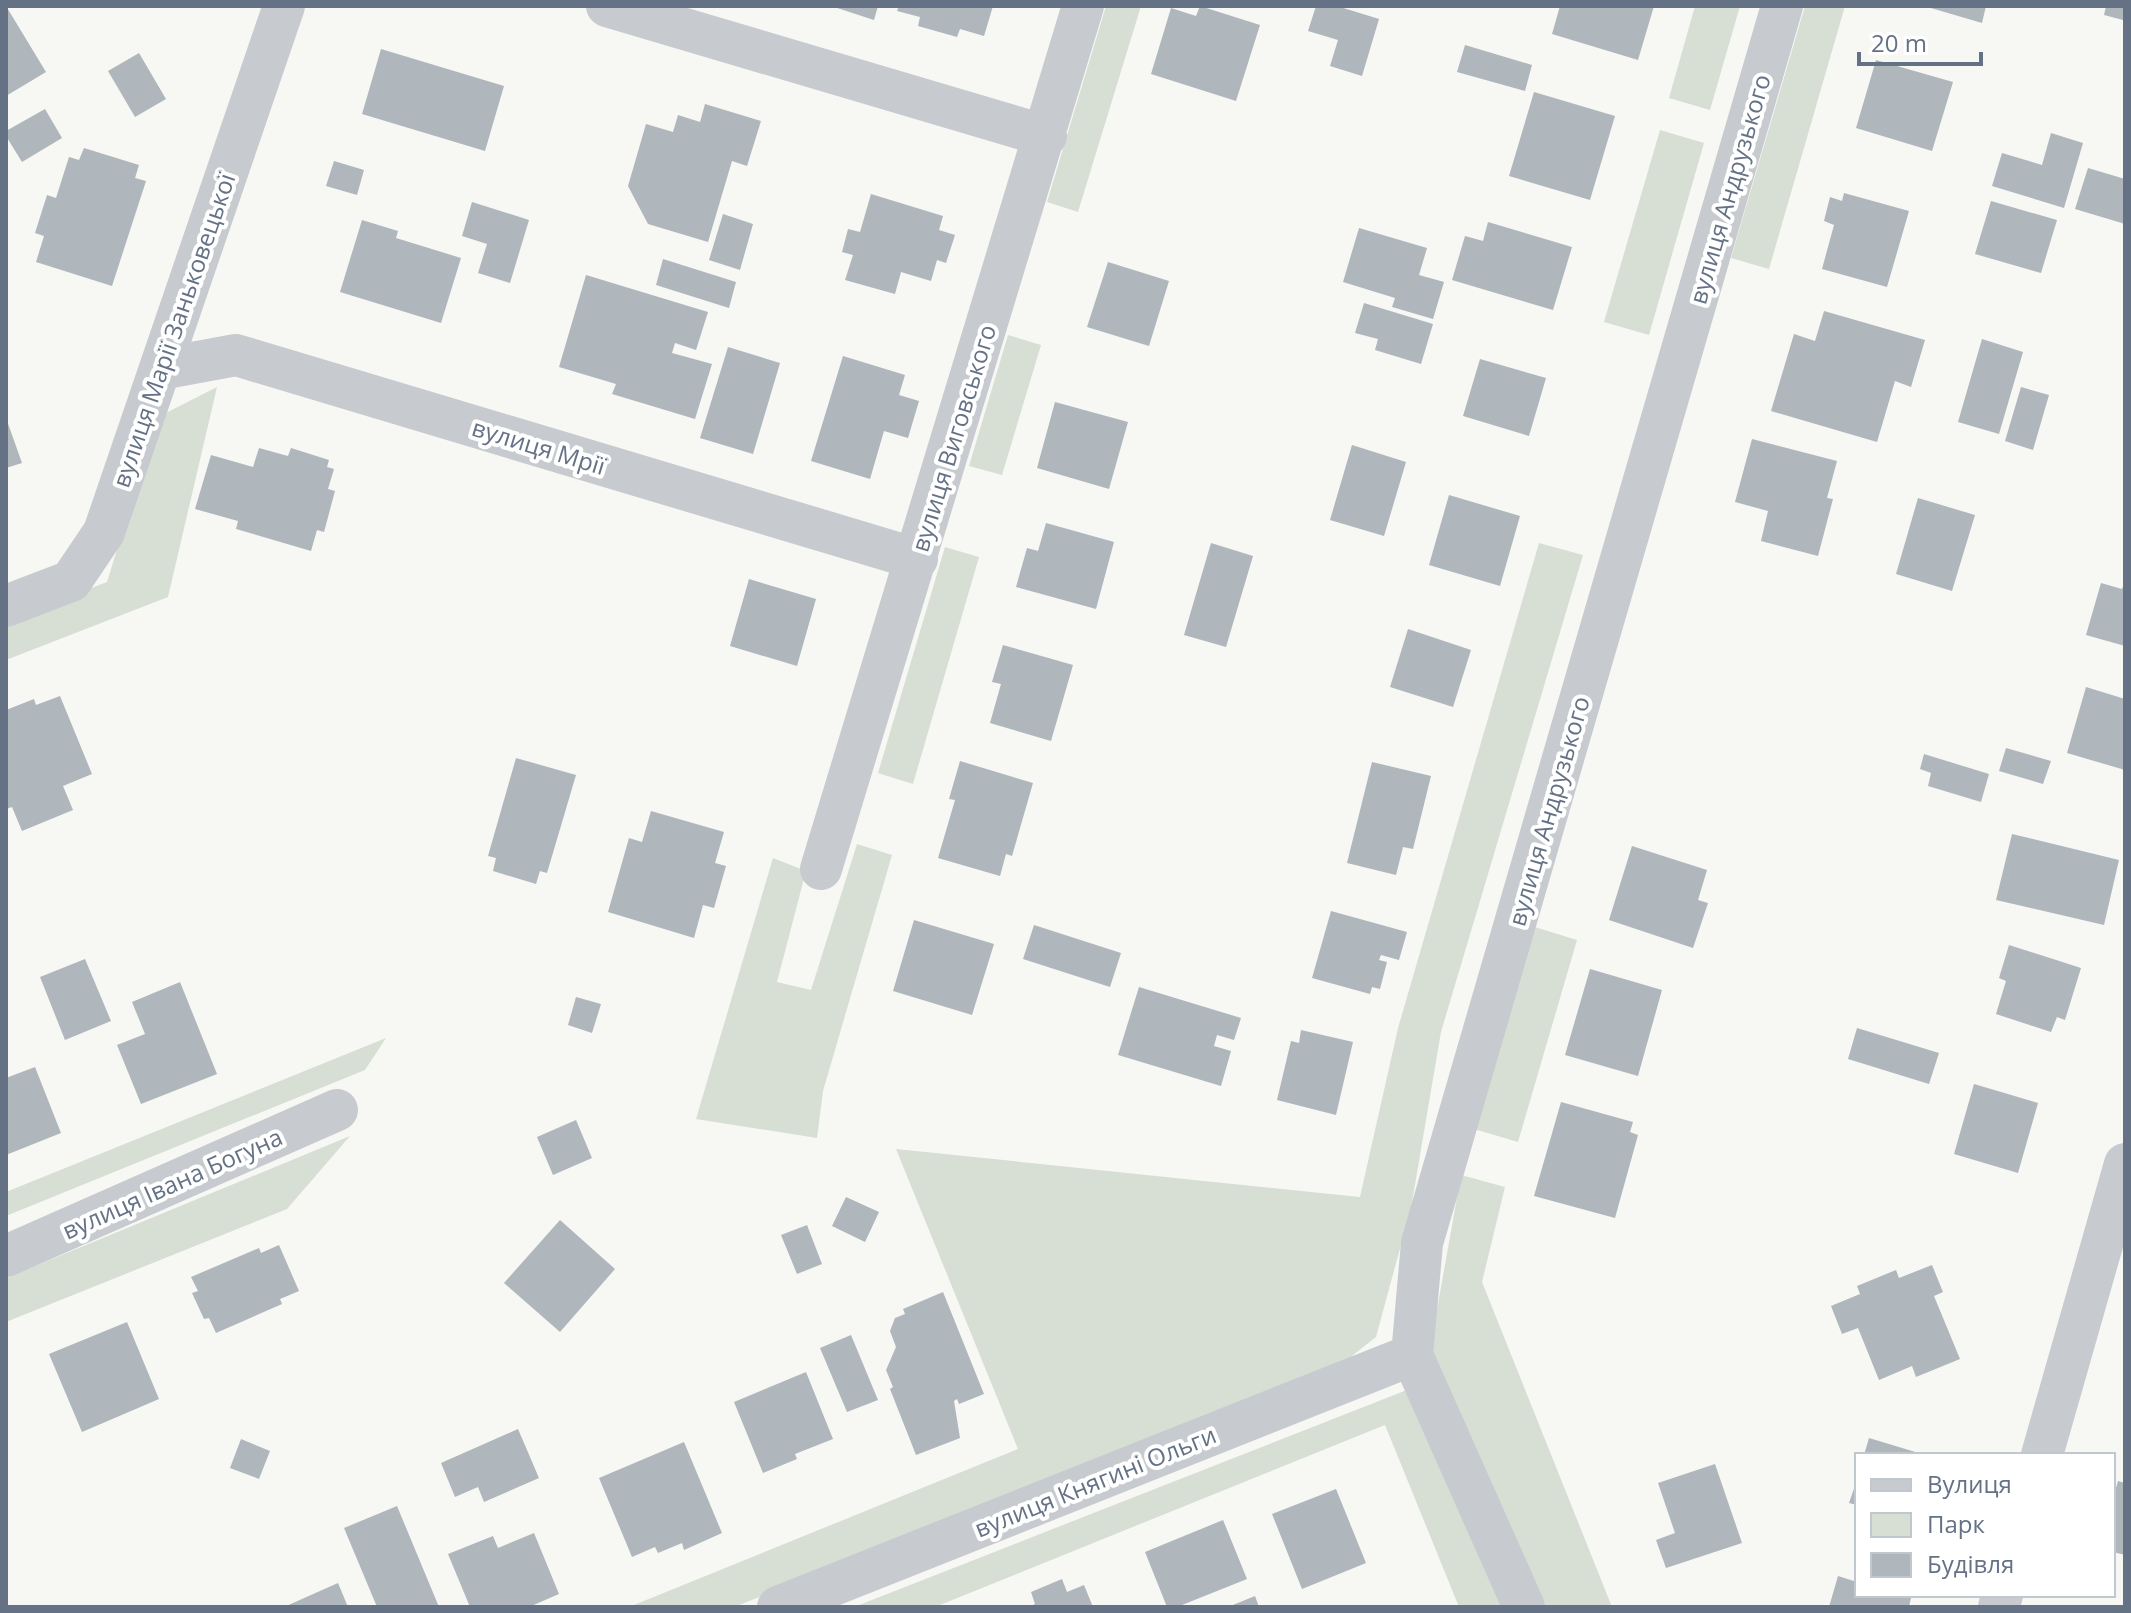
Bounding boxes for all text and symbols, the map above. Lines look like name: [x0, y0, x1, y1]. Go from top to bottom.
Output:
scale bar: [1859, 16, 1981, 66]
text: 20 m: [1871, 26, 1927, 59]
street label: вулиця Андрузького: [1680, 70, 1778, 308]
street label: вулиця Марії Заньковецької: [104, 168, 243, 491]
street label: вулиця Виговського: [903, 320, 1003, 556]
street label: вулиця Мрії: [468, 410, 611, 482]
street label: вулиця Андрузького: [1499, 692, 1597, 930]
street label: вулиця Івана Богуна: [57, 1120, 287, 1246]
street label: вулиця Княгині Ольги: [969, 1417, 1221, 1545]
legend: [1855, 1453, 2115, 1597]
text: Вулиця: [1927, 1467, 2012, 1500]
text: Парк: [1927, 1507, 1985, 1540]
text: Будівля: [1927, 1547, 2014, 1580]

